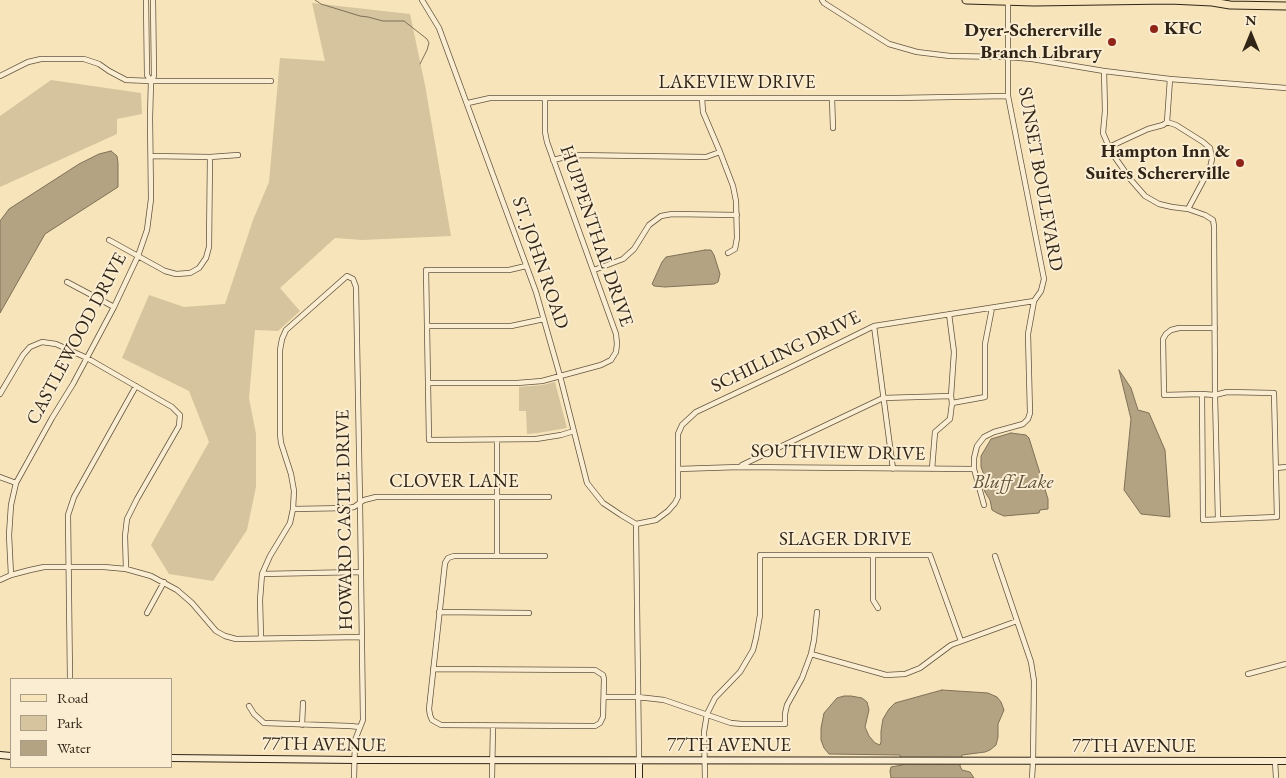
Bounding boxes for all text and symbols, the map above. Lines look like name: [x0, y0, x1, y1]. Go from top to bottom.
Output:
north arrow: [1226, 10, 1276, 60]
text: N: [1245, 11, 1257, 29]
place label: KFC: [1164, 18, 1202, 40]
place label: Dyer-Schererville Branch Library: [964, 20, 1102, 64]
marker: KFC: [1148, 23, 1160, 35]
marker: Dyer-Schererville Branch Library: [1106, 36, 1118, 48]
street label: LAKEVIEW DRIVE: [659, 72, 815, 94]
street label: SUNSET BOULEVARD: [1013, 85, 1067, 273]
place label: Hampton Inn & Suites Schererville: [1086, 141, 1230, 185]
street label: HUPPENTHAL DRIVE: [554, 142, 638, 330]
marker: Hampton Inn & Suites Schererville: [1234, 157, 1246, 169]
street label: ST. JOHN ROAD: [507, 194, 573, 332]
street label: CASTLEWOOD DRIVE: [22, 249, 132, 429]
street label: SCHILLING DRIVE: [708, 306, 864, 398]
street label: HOWARD CASTLE DRIVE: [332, 410, 358, 630]
street label: SOUTHVIEW DRIVE: [751, 440, 925, 466]
street label: CLOVER LANE: [389, 471, 519, 493]
water label: Bluff Lake: [973, 471, 1053, 495]
street label: SLAGER DRIVE: [779, 529, 911, 551]
legend: [10, 678, 172, 768]
text: Road: [57, 688, 88, 707]
text: Park: [57, 713, 83, 732]
street label: 77TH AVENUE: [262, 733, 386, 757]
street label: 77TH AVENUE: [667, 735, 791, 757]
street label: 77TH AVENUE: [1072, 736, 1196, 758]
text: Water: [57, 738, 91, 757]

